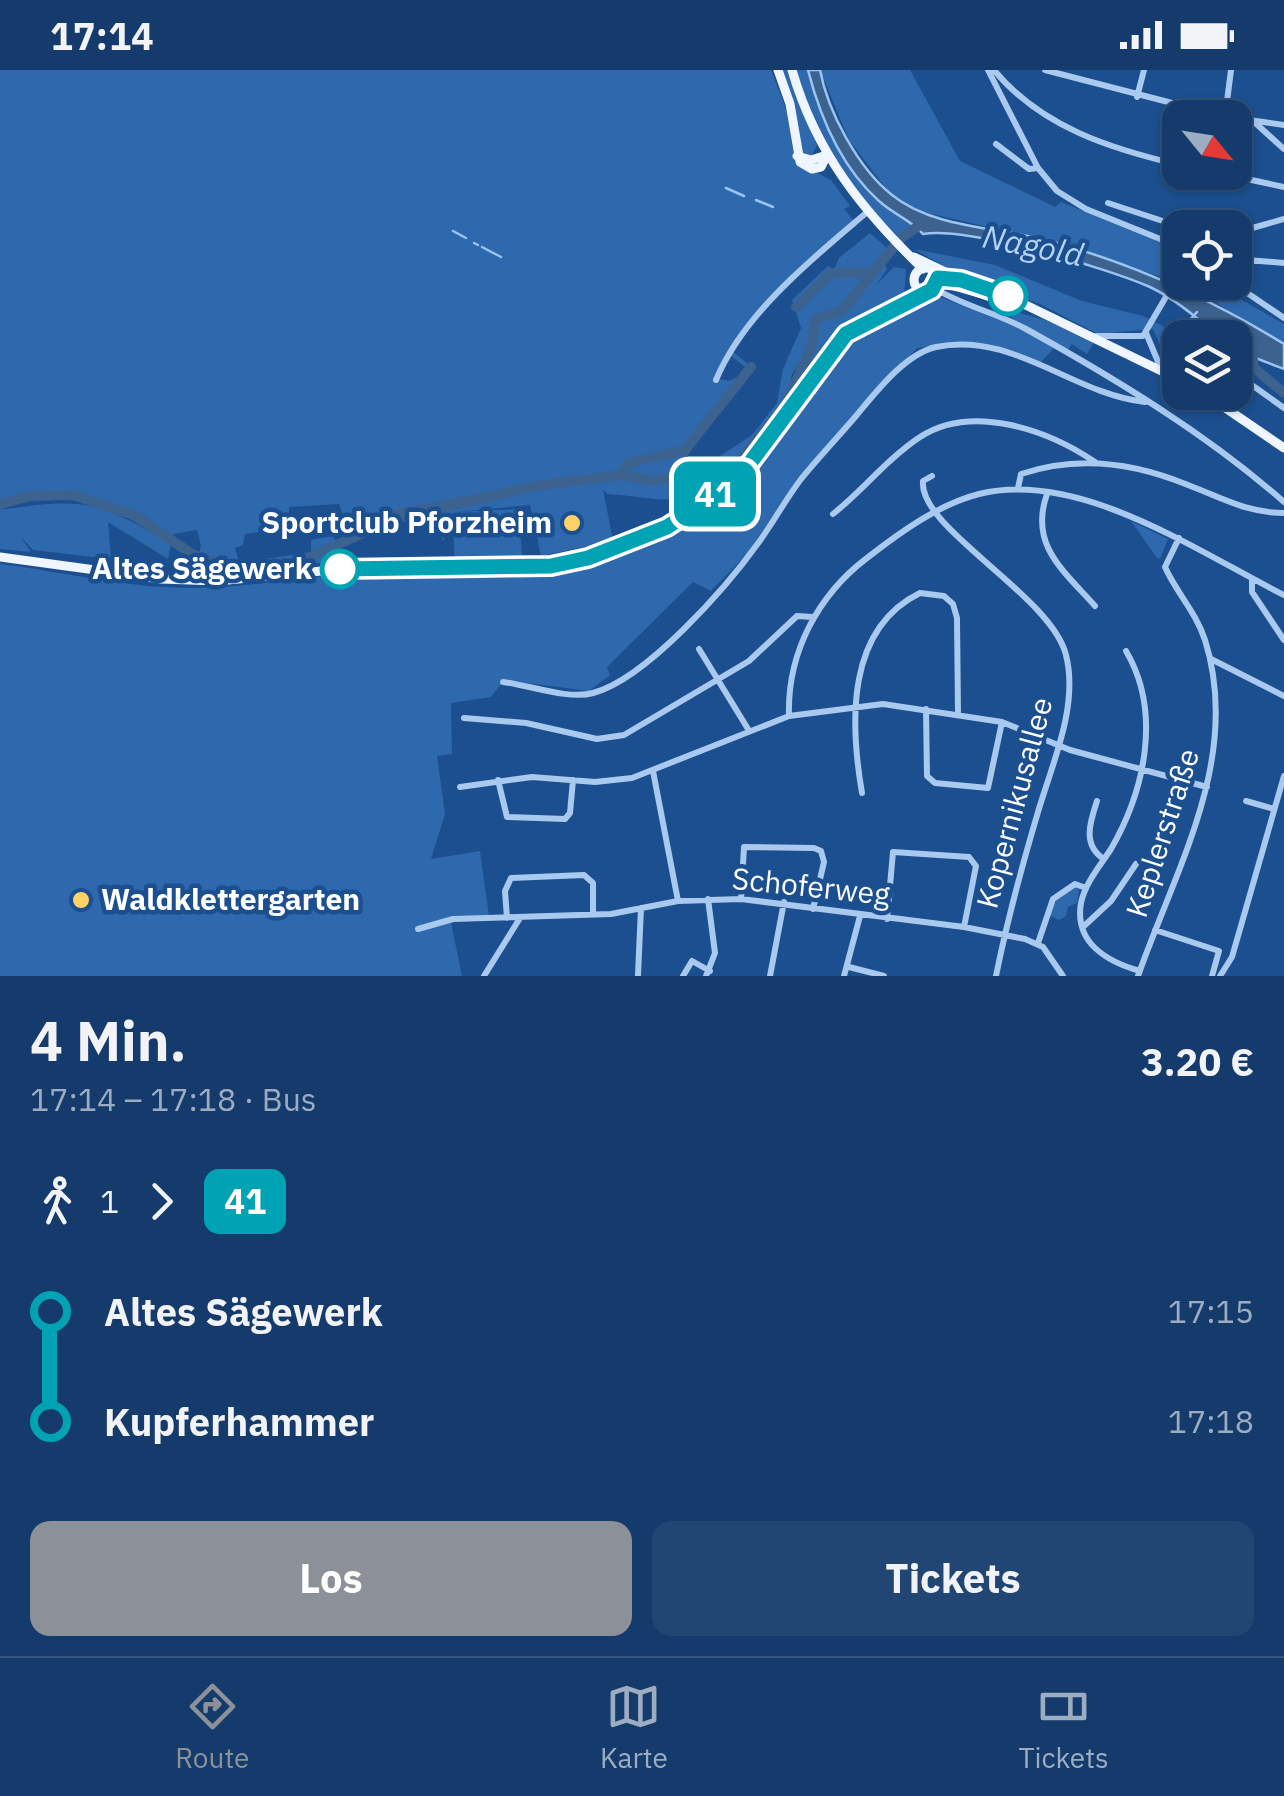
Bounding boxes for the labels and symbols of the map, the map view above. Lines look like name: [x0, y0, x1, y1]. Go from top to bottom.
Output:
north arrow: [1162, 100, 1252, 190]
water label: Nagold: [979, 215, 1087, 275]
unlabelled marker: [989, 277, 1027, 315]
line badge: 41: [670, 462, 760, 526]
place label: Sportclub Pforzheim: [262, 502, 552, 541]
marker: Sportclub Pforzheim: [561, 512, 583, 534]
place label: Altes Sägewerk: [92, 548, 313, 587]
marker: Altes Sägewerk: [321, 550, 359, 588]
street label: Kopernikusallee: [967, 693, 1060, 912]
street label: Keplerstraße: [1116, 743, 1207, 922]
street label: Schoferweg: [730, 858, 892, 913]
place label: Waldklettergarten: [101, 879, 360, 918]
marker: Waldklettergarten: [70, 889, 92, 911]

